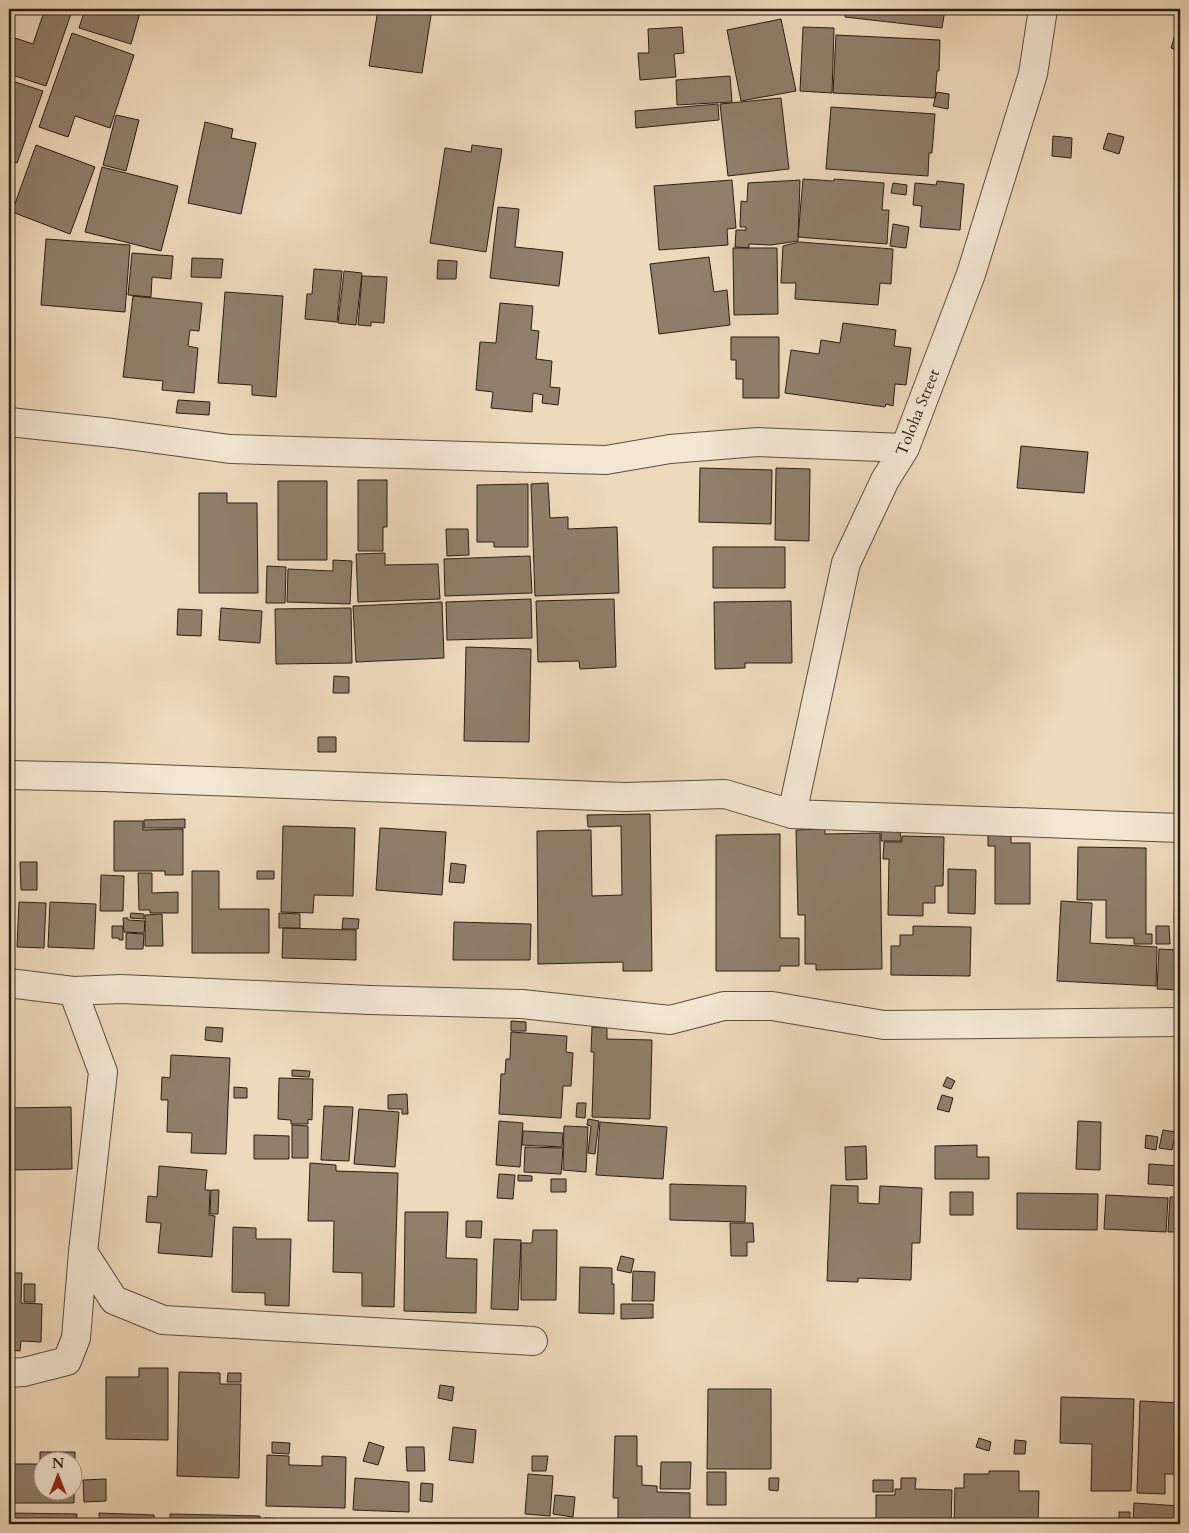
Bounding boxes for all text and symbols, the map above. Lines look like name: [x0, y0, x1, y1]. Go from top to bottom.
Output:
street label: Toloha Street: [891, 366, 945, 459]
north arrow: [32, 1450, 82, 1500]
text: N: [52, 1454, 64, 1473]

